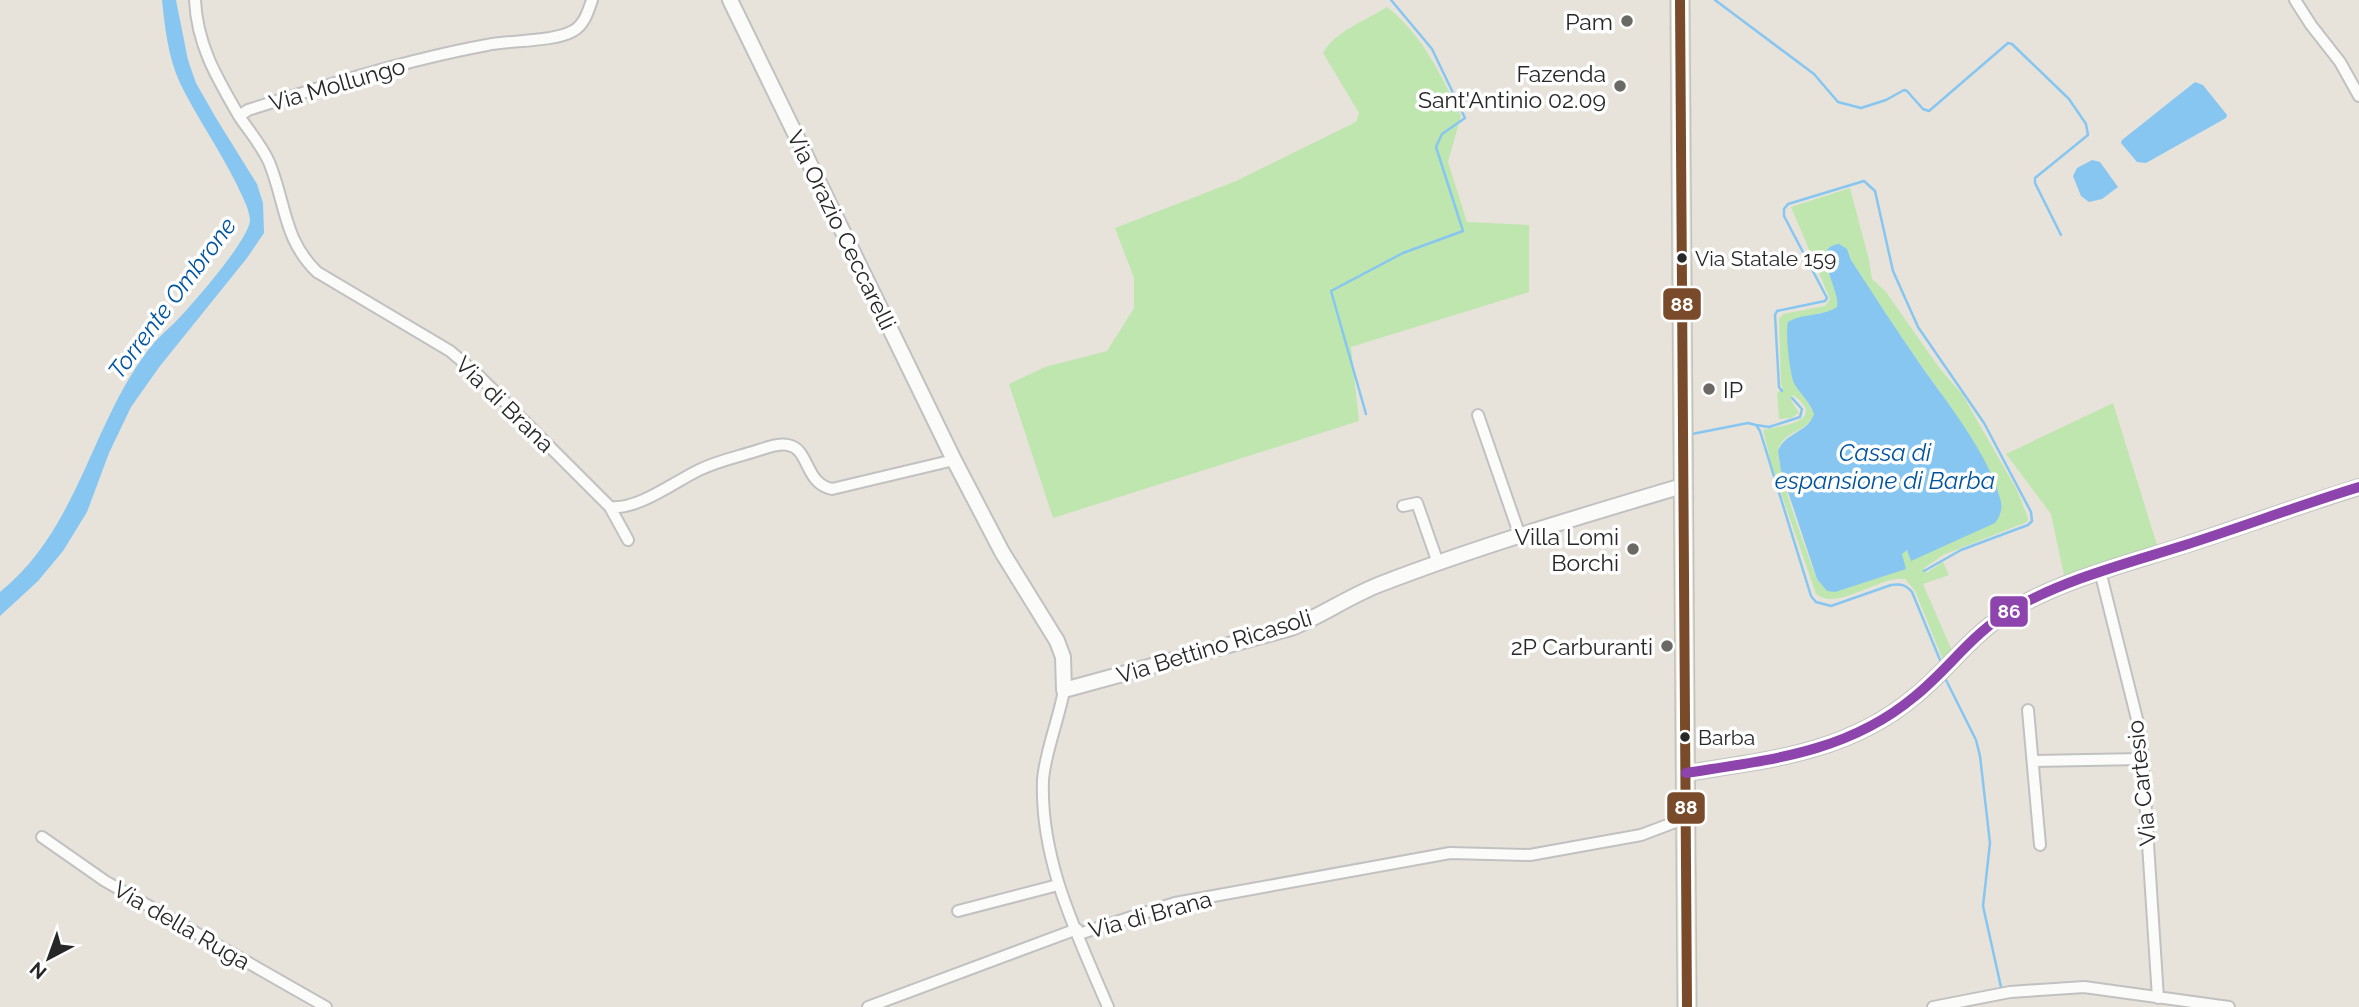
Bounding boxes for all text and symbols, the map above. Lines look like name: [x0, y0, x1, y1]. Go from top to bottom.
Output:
place label: Pam: [1565, 8, 1613, 35]
marker: Pam: [1619, 13, 1635, 29]
street label: Via Mollungo: [266, 52, 408, 116]
place label: Fazenda Sant'Antinio 02.09: [1418, 60, 1606, 113]
marker: Fazenda Sant'Antinio 02.09: [1612, 78, 1628, 94]
street label: Via Orazio Ceccarelli: [782, 126, 902, 334]
water label: Torrente Ombrone: [102, 212, 242, 384]
place label: Via Statale 159: [1695, 246, 1836, 271]
marker: Via Statale 159: [1675, 251, 1689, 265]
line badge: 88: [1662, 287, 1702, 321]
text: 88: [1671, 293, 1693, 315]
street label: Via di Brana: [450, 351, 560, 457]
place label: IP: [1723, 376, 1743, 403]
marker: IP: [1701, 381, 1717, 397]
water label: Cassa di espansione di Barba: [1775, 438, 1995, 495]
place label: Villa Lomi Borchi: [1514, 523, 1619, 576]
marker: Villa Lomi Borchi: [1625, 541, 1641, 557]
line badge: 86: [1989, 595, 2029, 628]
text: 86: [1997, 600, 2021, 622]
street label: Via Bettino Ricasoli: [1113, 604, 1315, 688]
place label: 2P Carburanti: [1511, 633, 1653, 660]
marker: 2P Carburanti: [1659, 638, 1675, 654]
street label: Via Cartesio: [2121, 719, 2161, 847]
place label: Barba: [1698, 725, 1755, 750]
marker: Barba: [1678, 730, 1692, 744]
line badge: 88: [1666, 791, 1706, 825]
text: 88: [1675, 796, 1697, 818]
street label: Via della Ruga: [109, 875, 255, 975]
street label: Via di Brana: [1086, 885, 1214, 943]
north arrow: [14, 923, 84, 993]
text: N: [25, 958, 51, 984]

